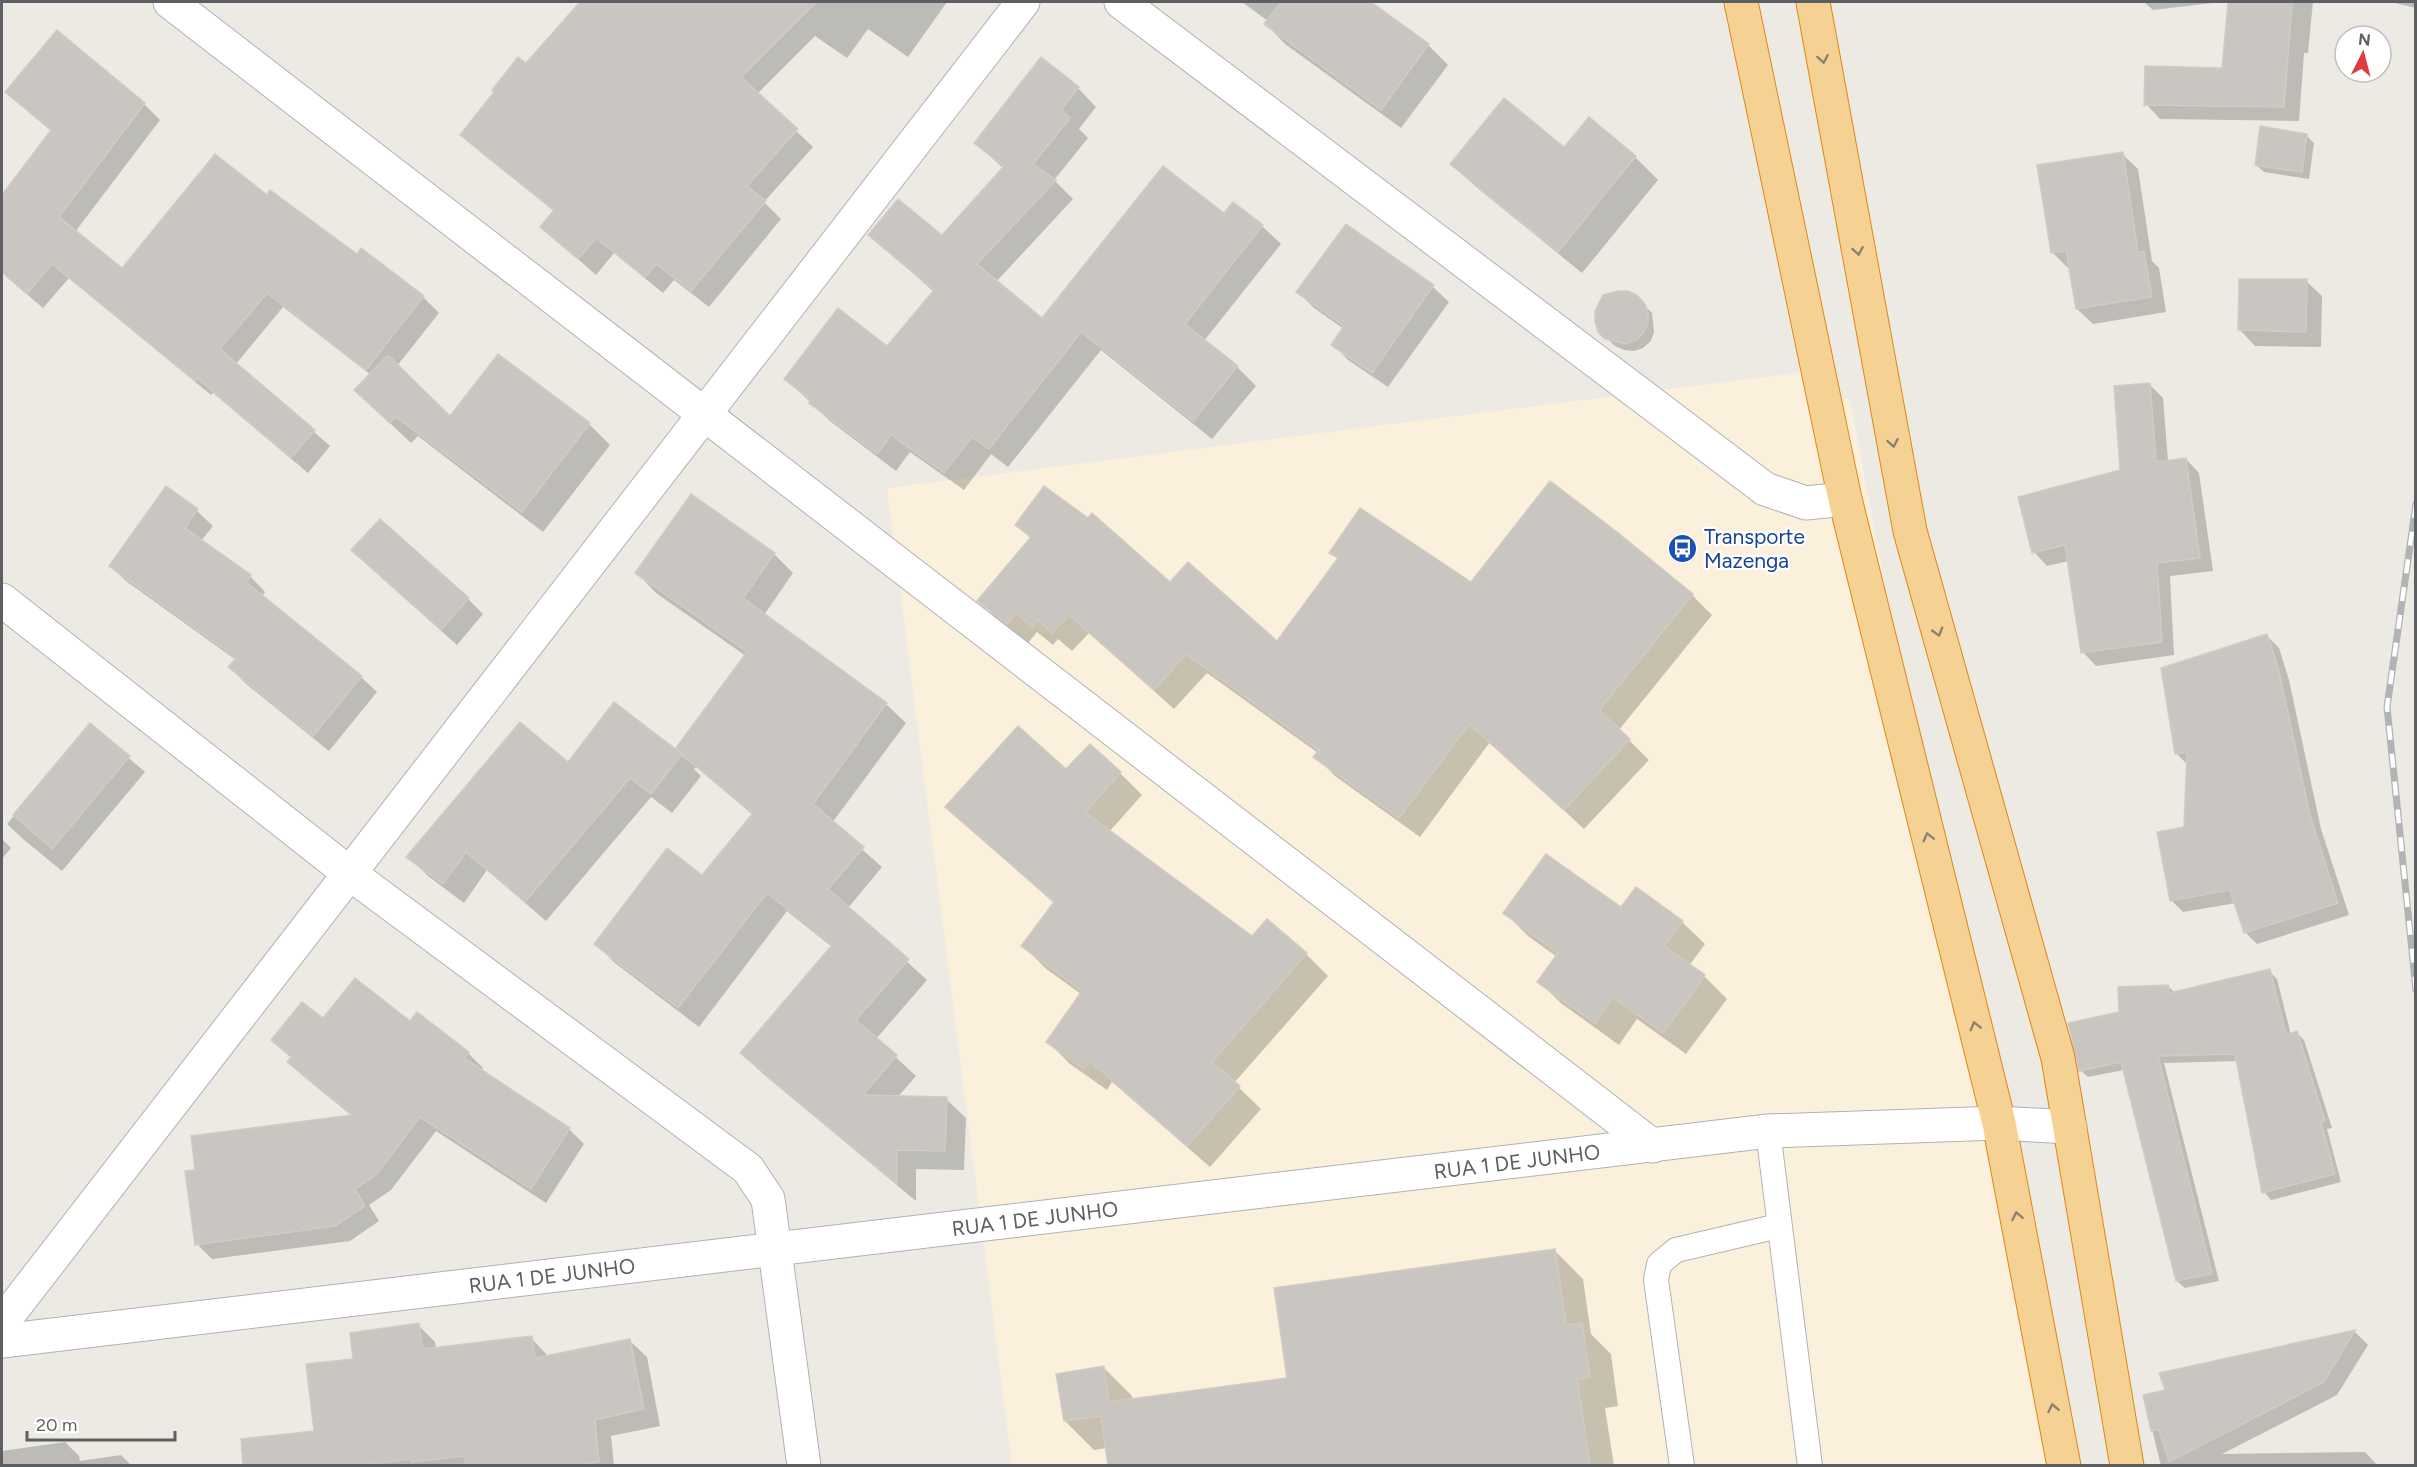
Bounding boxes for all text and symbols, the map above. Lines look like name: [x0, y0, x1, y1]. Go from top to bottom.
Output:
north arrow: [2333, 24, 2393, 84]
text: N: [2357, 29, 2372, 50]
one-way arrow: [1816, 54, 1829, 64]
one-way arrow: [1851, 246, 1864, 256]
one-way arrow: [1886, 437, 1899, 447]
place label: Transporte Mazenga: [1704, 524, 1805, 573]
bus stop icon: Transporte Mazenga: [1667, 533, 1699, 565]
one-way arrow: [1931, 626, 1943, 637]
one-way arrow: [1923, 832, 1936, 842]
one-way arrow: [1970, 1021, 1983, 1031]
street label: RUA 1 DE JUNHO: [1432, 1139, 1601, 1184]
street label: RUA 1 DE JUNHO: [950, 1196, 1119, 1241]
one-way arrow: [2011, 1212, 2024, 1222]
street label: RUA 1 DE JUNHO: [467, 1253, 636, 1298]
one-way arrow: [2047, 1403, 2060, 1413]
scale bar: [27, 1404, 176, 1442]
text: 20 m: [36, 1414, 77, 1436]

